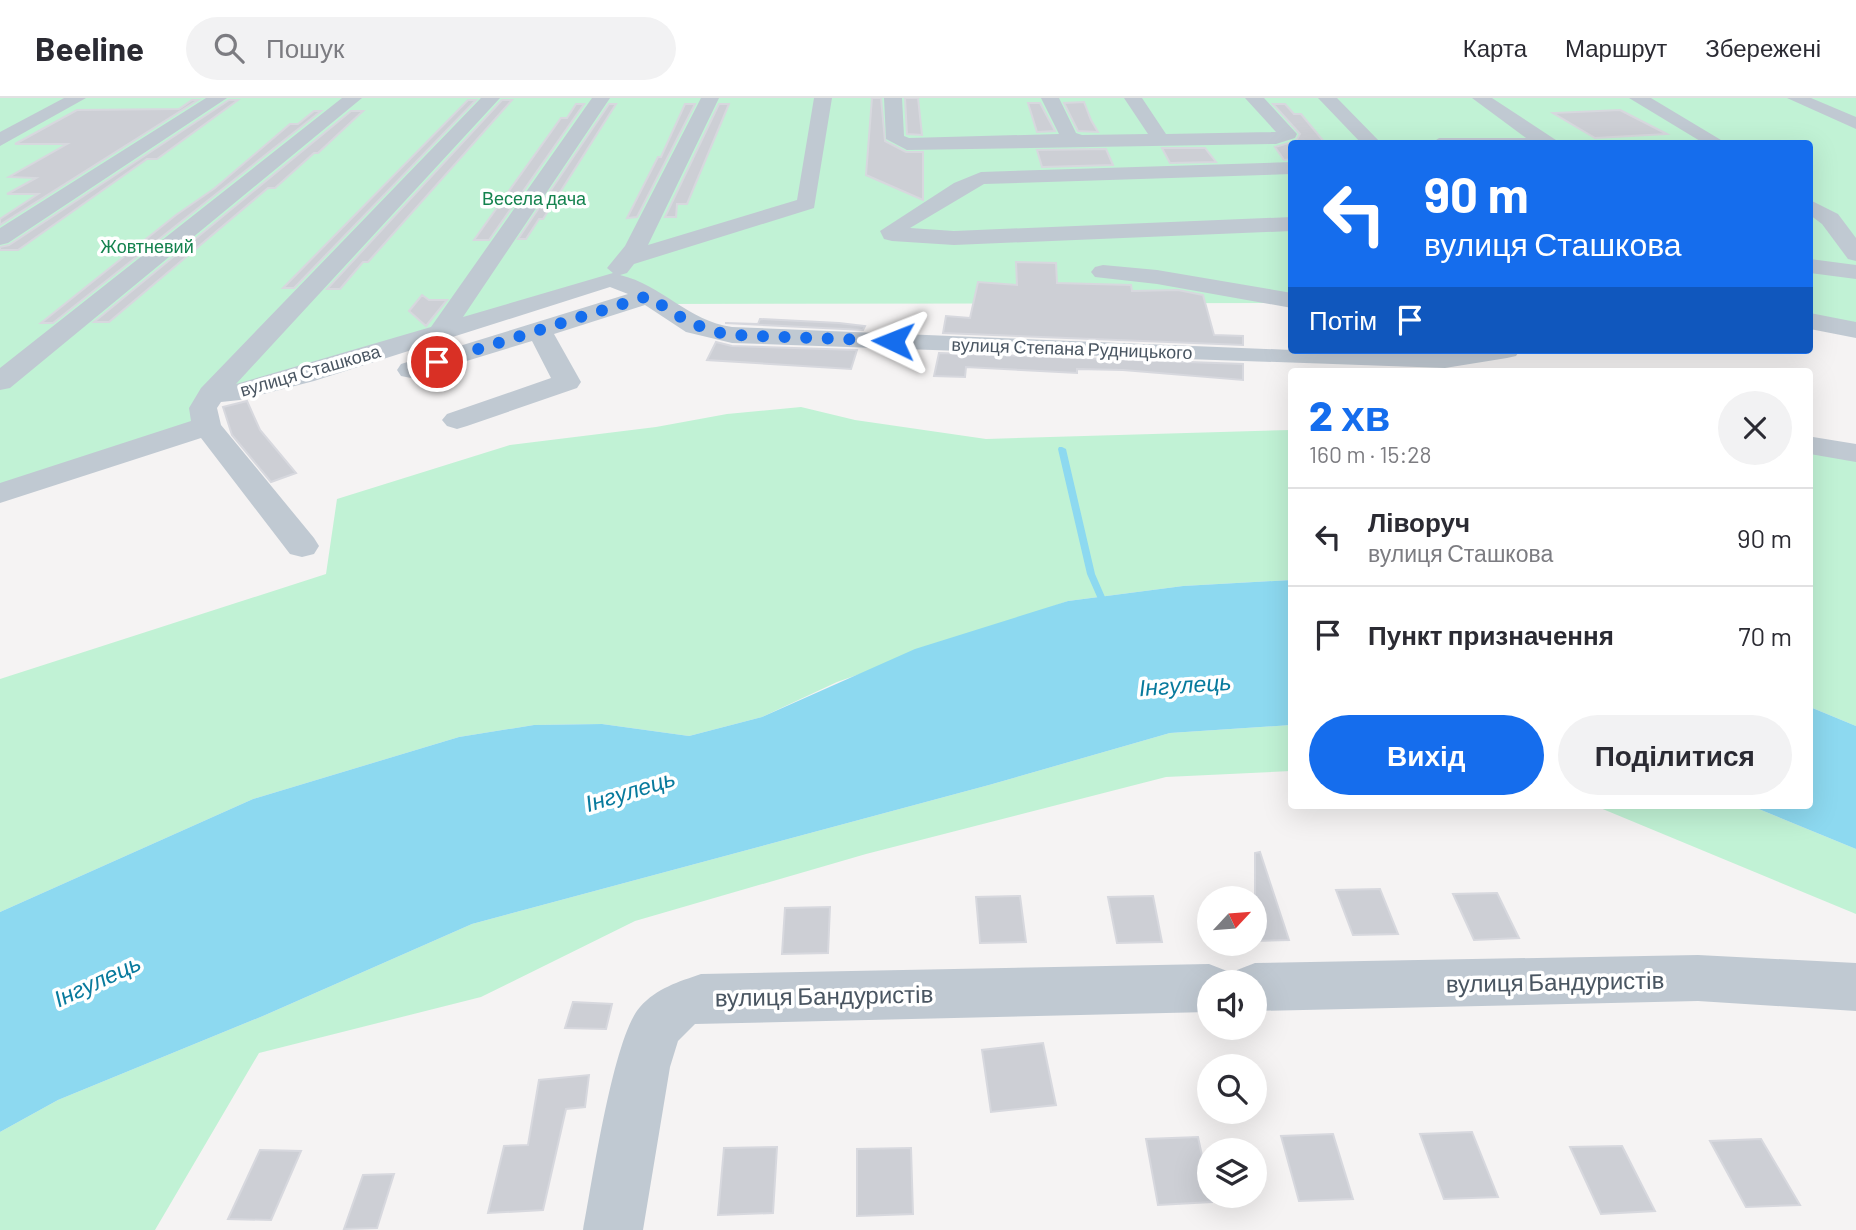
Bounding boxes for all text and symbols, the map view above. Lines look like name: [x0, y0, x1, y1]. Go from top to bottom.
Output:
search box: [186, 17, 676, 80]
text: Beeline: [35, 28, 144, 68]
icon: search: [210, 29, 248, 67]
text: Пошук: [266, 32, 344, 63]
text: Карта: [1463, 33, 1527, 62]
text: Маршрут: [1565, 33, 1667, 62]
text: Збережені: [1705, 33, 1821, 62]
text: 90 m: [1424, 164, 1529, 223]
icon: left: [1309, 168, 1400, 259]
park label: Весела дача: [482, 187, 587, 209]
text: вулиця Сташкова: [1424, 224, 1682, 262]
park label: Жовтневий: [100, 235, 194, 257]
icon: arrive: [1391, 301, 1429, 339]
position arrow: [856, 304, 930, 378]
text: Потім: [1309, 304, 1377, 335]
pin: [407, 332, 467, 392]
street label: вулиця Степана Рудницького: [951, 333, 1193, 363]
street label: вулиця Сташкова: [237, 339, 384, 401]
icon: arrive: [418, 343, 456, 381]
text: 2 хв: [1309, 389, 1390, 439]
button: close: [1718, 391, 1792, 465]
text: 160 m · 15:28: [1309, 440, 1432, 468]
text: Ліворуч: [1368, 506, 1470, 537]
icon: left: [1309, 518, 1347, 556]
text: 90 m: [1737, 522, 1792, 553]
text: вулиця Сташкова: [1368, 539, 1553, 567]
icon: arrive: [1309, 616, 1347, 654]
text: Пункт призначення: [1368, 619, 1614, 650]
text: 70 m: [1738, 620, 1792, 651]
water label: Інгулець: [1138, 667, 1232, 701]
button: Вихід: [1309, 715, 1544, 795]
button: Поділитися: [1558, 715, 1792, 795]
water label: Інгулець: [582, 763, 678, 817]
north arrow: [1197, 886, 1267, 956]
map controls: [1197, 886, 1267, 1208]
water label: Інгулець: [49, 948, 145, 1012]
street label: вулиця Бандуристів: [1445, 965, 1665, 997]
button: sound: [1197, 970, 1267, 1040]
street label: вулиця Бандуристів: [714, 979, 934, 1011]
button: search: [1197, 1054, 1267, 1124]
button: layers: [1197, 1138, 1267, 1208]

